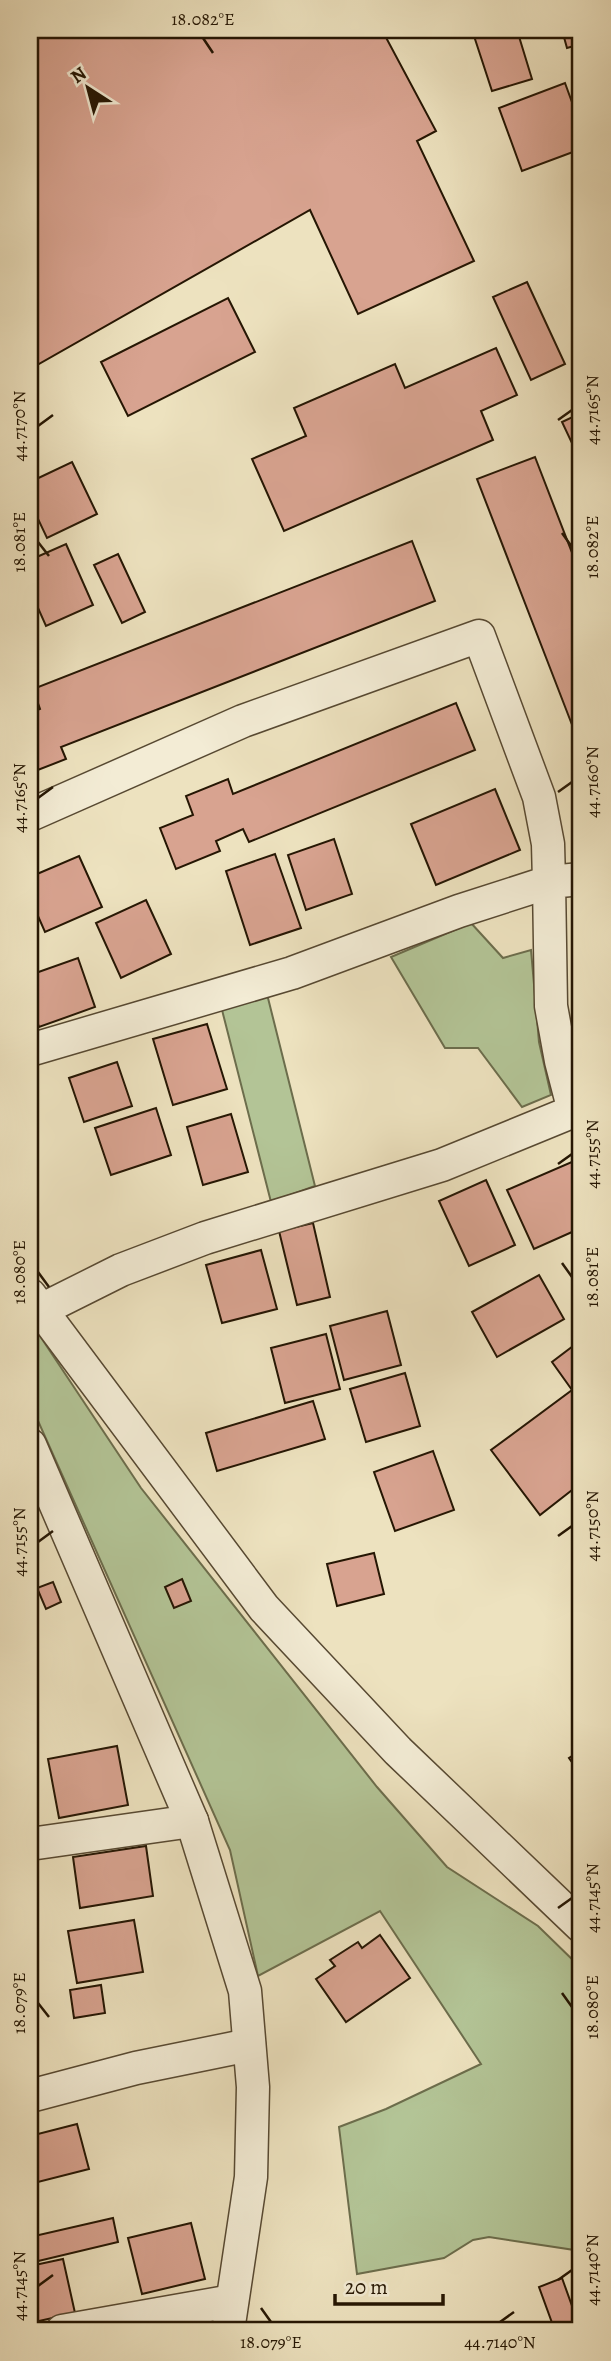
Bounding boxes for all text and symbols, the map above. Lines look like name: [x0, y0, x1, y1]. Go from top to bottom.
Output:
text: 18.082°E: [171, 7, 235, 31]
north arrow: [52, 52, 122, 122]
text: N: [65, 60, 92, 90]
text: 44.7165°N: [580, 375, 604, 445]
text: 44.7170°N: [7, 390, 31, 462]
text: 18.081°E: [7, 512, 31, 572]
text: 18.082°E: [580, 515, 604, 579]
text: 44.7160°N: [580, 746, 604, 818]
text: 44.7165°N: [7, 763, 31, 833]
text: 44.7155°N: [580, 1119, 604, 1189]
text: 18.080°E: [7, 1240, 31, 1304]
text: 18.081°E: [580, 1247, 604, 1307]
text: 44.7150°N: [580, 1490, 604, 1562]
text: 44.7155°N: [7, 1507, 31, 1577]
text: 44.7145°N: [580, 1863, 604, 1933]
text: 18.079°E: [7, 1972, 31, 2034]
text: 18.080°E: [580, 1975, 604, 2039]
text: 44.7140°N: [580, 2234, 604, 2306]
text: 44.7145°N: [7, 2251, 31, 2321]
scale bar: [335, 2263, 443, 2307]
text: 20 m: [345, 2273, 388, 2301]
text: 18.079°E: [240, 2330, 302, 2354]
text: 44.7140°N: [464, 2330, 536, 2354]

